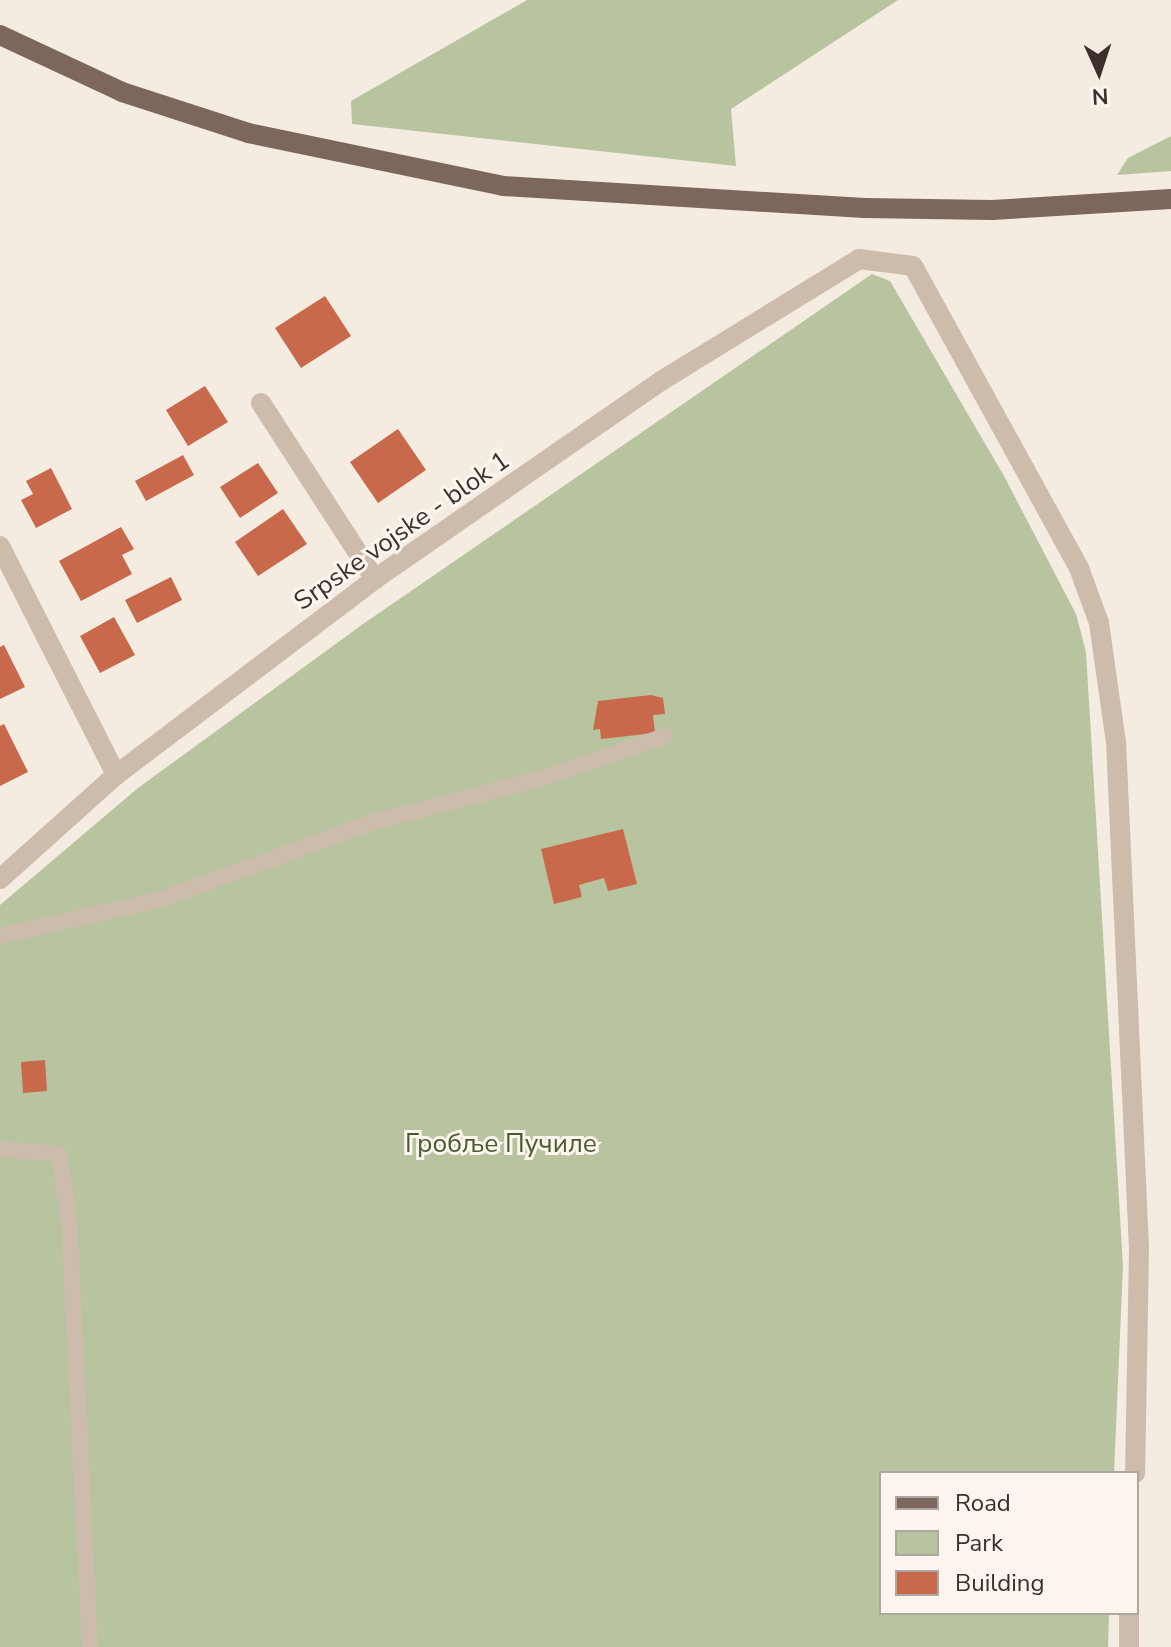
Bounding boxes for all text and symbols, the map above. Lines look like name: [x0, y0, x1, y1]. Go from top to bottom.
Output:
north arrow: [1059, 32, 1139, 112]
text: N: [1091, 81, 1109, 111]
street label: Srpske vojske - blok 1: [288, 445, 516, 617]
park label: Гробље Пучиле: [405, 1128, 597, 1160]
legend: [879, 1471, 1139, 1615]
text: Road: [955, 1487, 1011, 1519]
text: Park: [955, 1527, 1003, 1559]
text: Building: [955, 1567, 1045, 1599]

